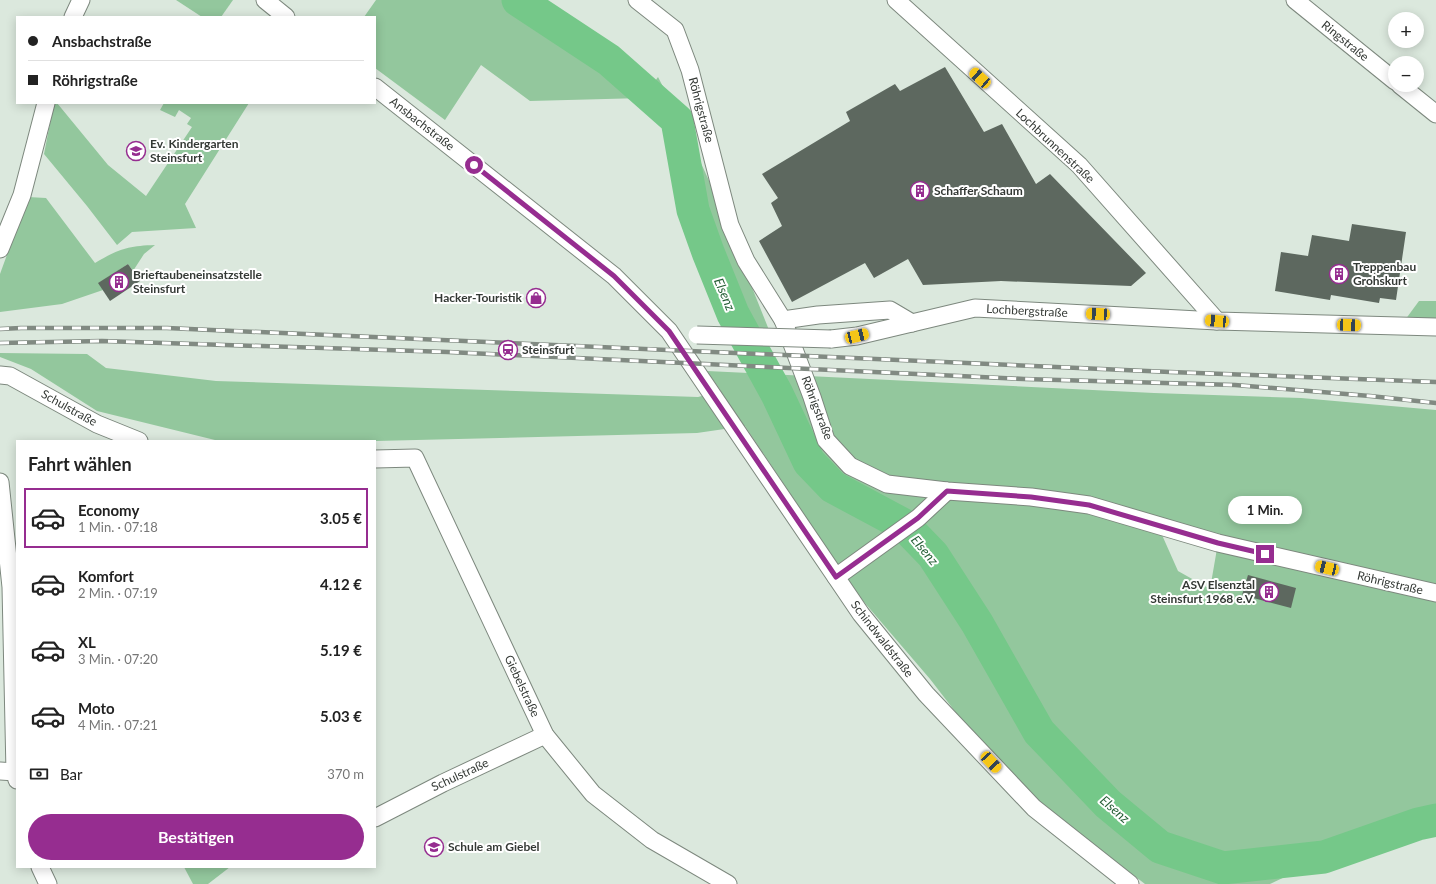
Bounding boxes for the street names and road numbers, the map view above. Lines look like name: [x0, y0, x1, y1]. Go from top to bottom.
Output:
street label: Ringstraße: [1319, 17, 1372, 64]
street label: Röhrigstraße: [686, 75, 717, 144]
street label: Ansbachstraße: [387, 94, 458, 154]
street label: Lochbrunnenstraße: [1013, 105, 1098, 186]
street label: Lochbergstraße: [986, 301, 1068, 320]
street label: Röhrigstraße: [798, 374, 837, 442]
street label: Schulstraße: [39, 386, 100, 429]
street label: Röhrigstraße: [1356, 568, 1425, 597]
street label: Schindwaldstraße: [848, 597, 917, 680]
street label: Giebelstraße: [502, 652, 543, 719]
street label: Schulstraße: [429, 755, 491, 794]

